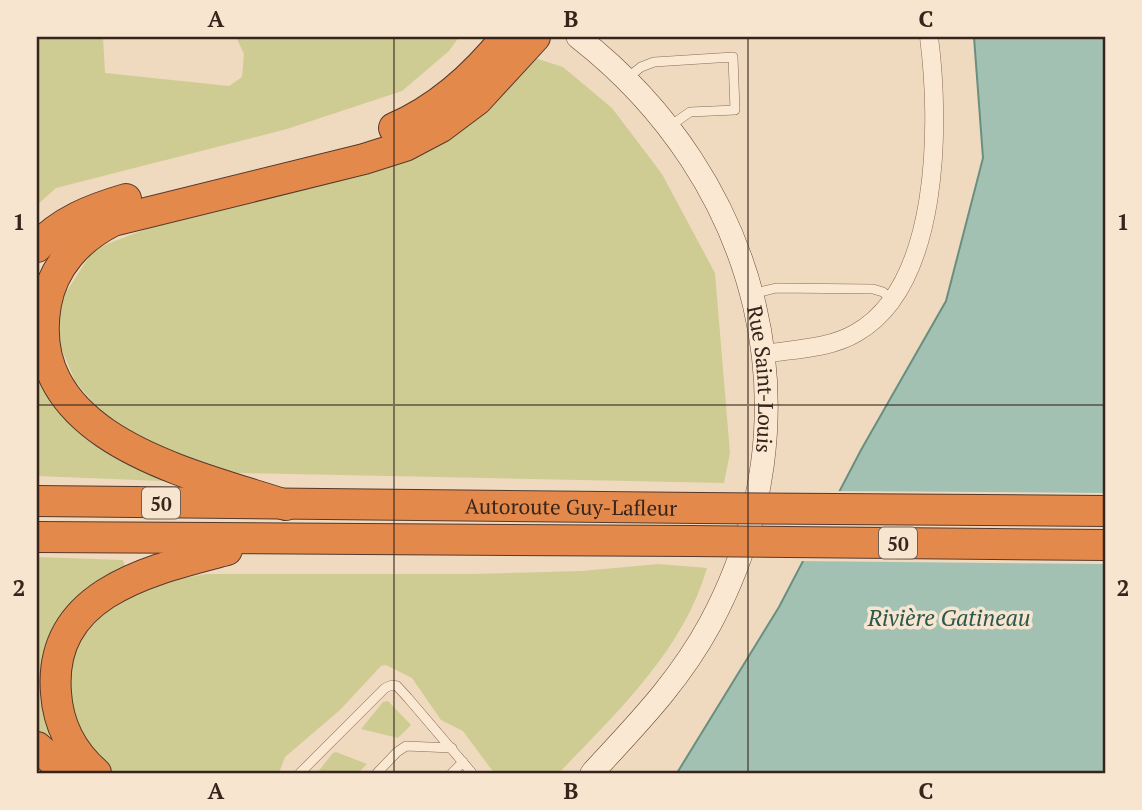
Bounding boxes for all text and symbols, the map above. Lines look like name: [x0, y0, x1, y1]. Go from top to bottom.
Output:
text: A: [208, 3, 225, 34]
text: B: [564, 3, 579, 34]
text: C: [919, 3, 934, 34]
text: 1: [13, 206, 26, 237]
text: 1: [1117, 206, 1130, 237]
street label: Rue Saint-Louis: [741, 303, 780, 455]
road number: 50: [142, 488, 180, 518]
street label: Autoroute Guy-Lafleur: [465, 492, 677, 522]
road number: 50: [879, 528, 917, 558]
text: 2: [13, 572, 26, 603]
text: 2: [1117, 572, 1130, 603]
water label: Rivière Gatineau: [867, 602, 1030, 633]
text: A: [208, 775, 225, 806]
text: B: [564, 775, 579, 806]
text: C: [919, 775, 934, 806]

